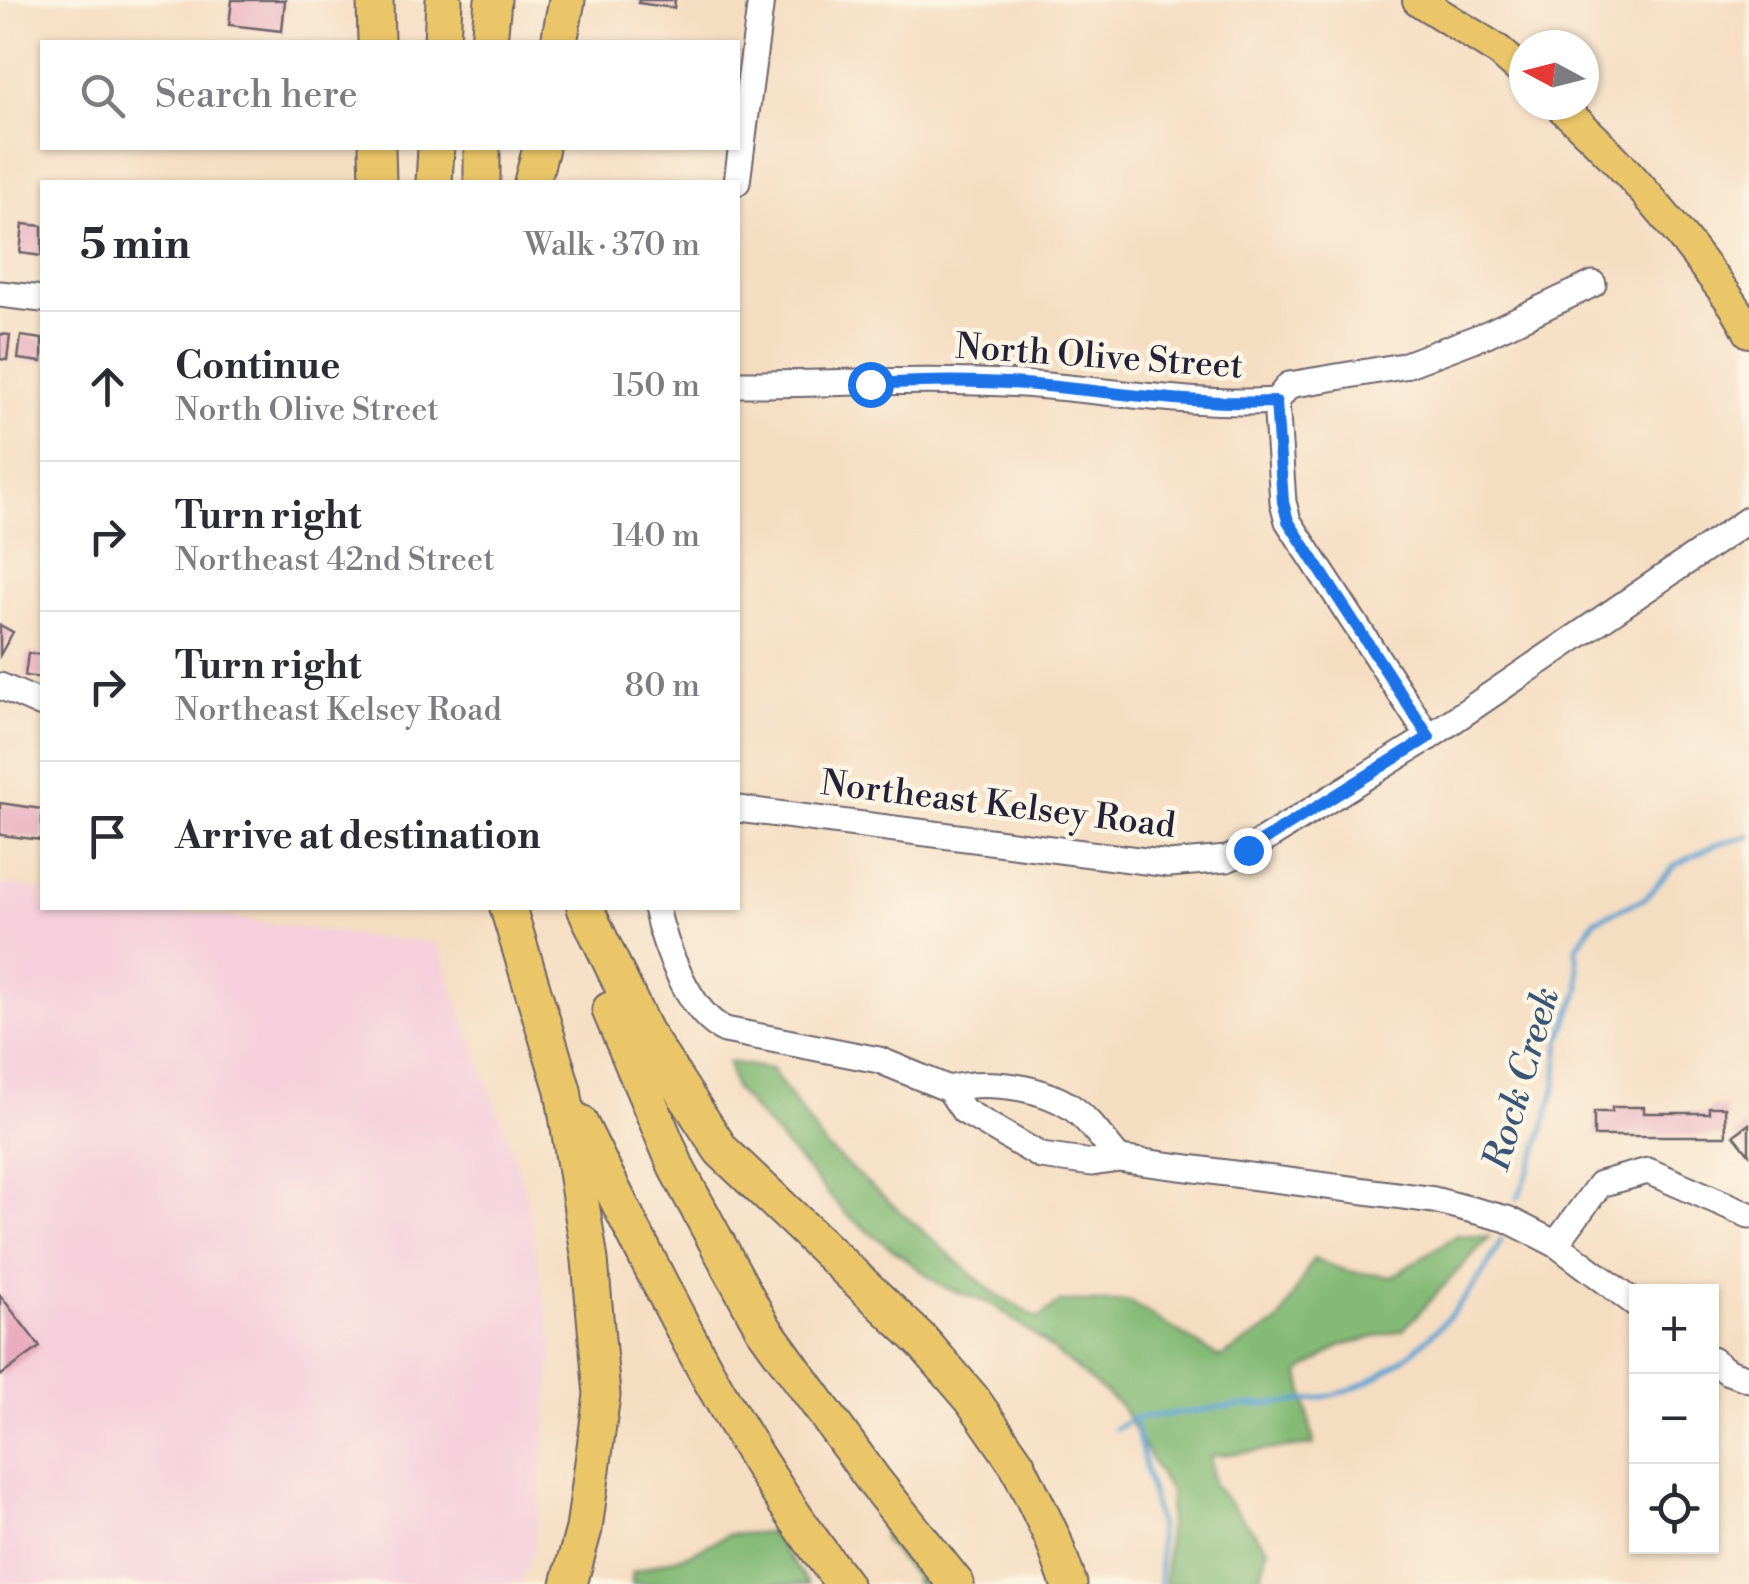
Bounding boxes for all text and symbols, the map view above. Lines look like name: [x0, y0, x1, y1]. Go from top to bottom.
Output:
north arrow: [1509, 30, 1599, 120]
search box: [40, 40, 740, 150]
icon: search: [75, 68, 130, 123]
text: Search here: [155, 72, 358, 119]
text: 5 min: [80, 219, 190, 272]
text: Walk · 370 m: [524, 225, 700, 265]
street label: North Olive Street: [954, 325, 1244, 389]
text: Continue: [175, 343, 340, 390]
icon: ahead: [80, 359, 135, 414]
route start: [848, 362, 894, 408]
text: 150 m: [613, 366, 700, 406]
text: North Olive Street: [175, 390, 439, 430]
text: Turn right: [175, 493, 361, 540]
icon: right: [80, 509, 135, 564]
text: 140 m: [613, 516, 700, 556]
text: Northeast 42nd Street: [175, 540, 495, 580]
text: Turn right: [175, 643, 361, 690]
icon: right: [80, 659, 135, 714]
text: 80 m: [625, 666, 700, 706]
text: Northeast Kelsey Road: [175, 690, 502, 730]
street label: Northeast Kelsey Road: [818, 762, 1178, 848]
icon: arrive: [80, 809, 135, 864]
text: Arrive at destination: [175, 813, 541, 860]
route end: [1226, 828, 1272, 874]
water label: Rock Creek: [1473, 982, 1571, 1177]
map controls: [1629, 1284, 1719, 1554]
button: +: [1629, 1284, 1719, 1374]
button: −: [1629, 1374, 1719, 1464]
button: locate: [1629, 1464, 1719, 1554]

